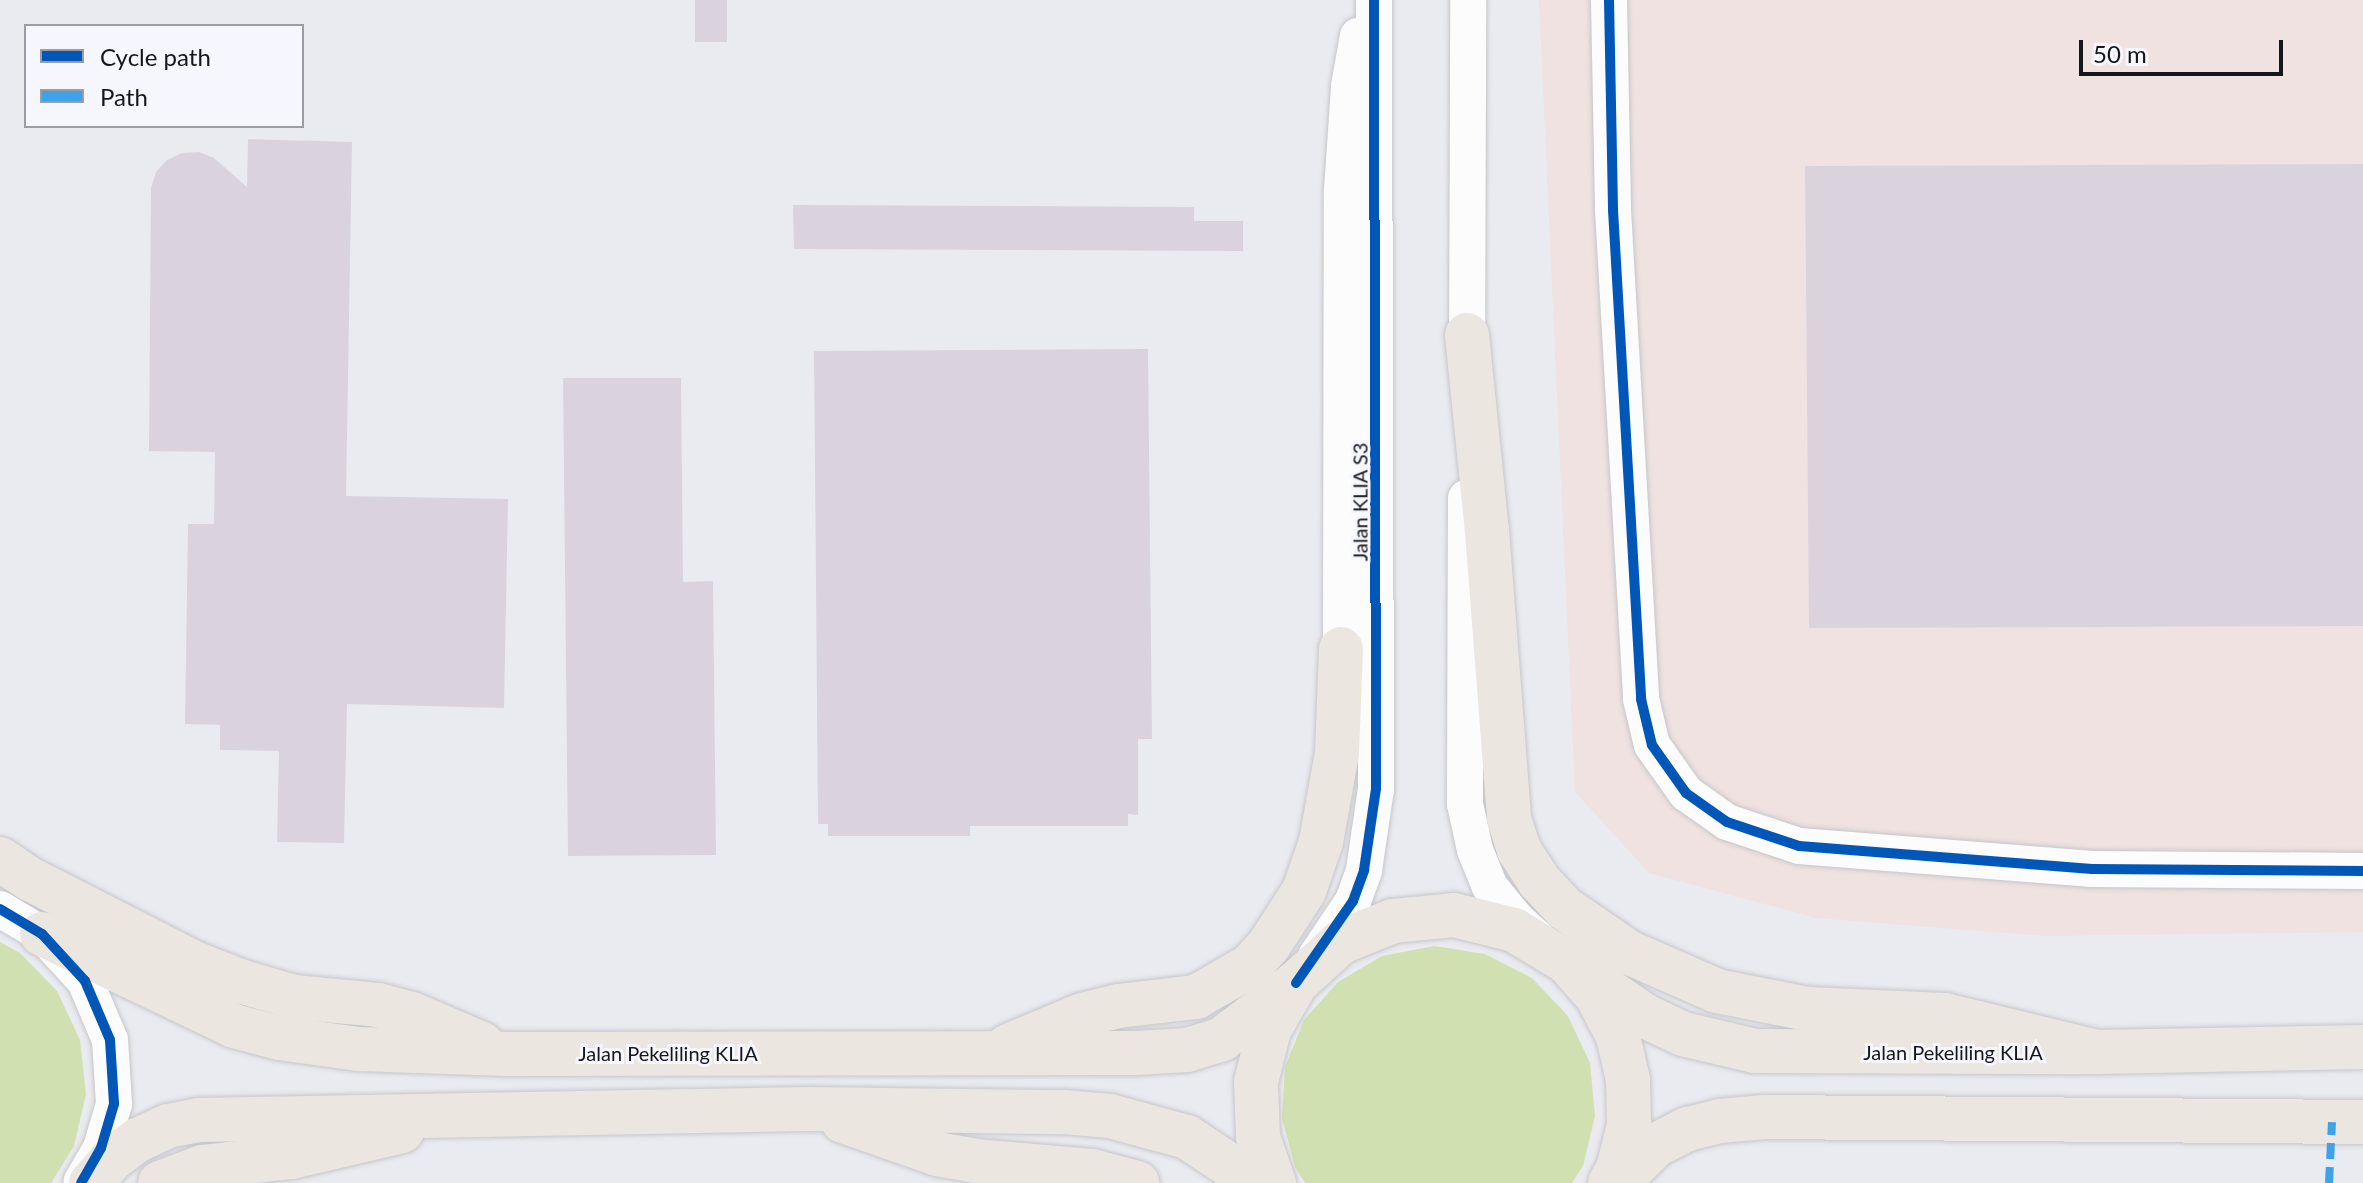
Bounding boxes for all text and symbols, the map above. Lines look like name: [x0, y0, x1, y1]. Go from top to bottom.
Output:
legend: [24, 24, 304, 128]
scale bar: [2083, 24, 2287, 74]
text: 50 m: [2093, 39, 2147, 68]
text: Cycle path: [100, 42, 211, 71]
text: Path: [100, 82, 148, 111]
street label: Jalan KLIA S3: [1348, 442, 1372, 562]
street label: Jalan Pekeliling KLIA: [1863, 1040, 2043, 1064]
street label: Jalan Pekeliling KLIA: [578, 1041, 758, 1065]

